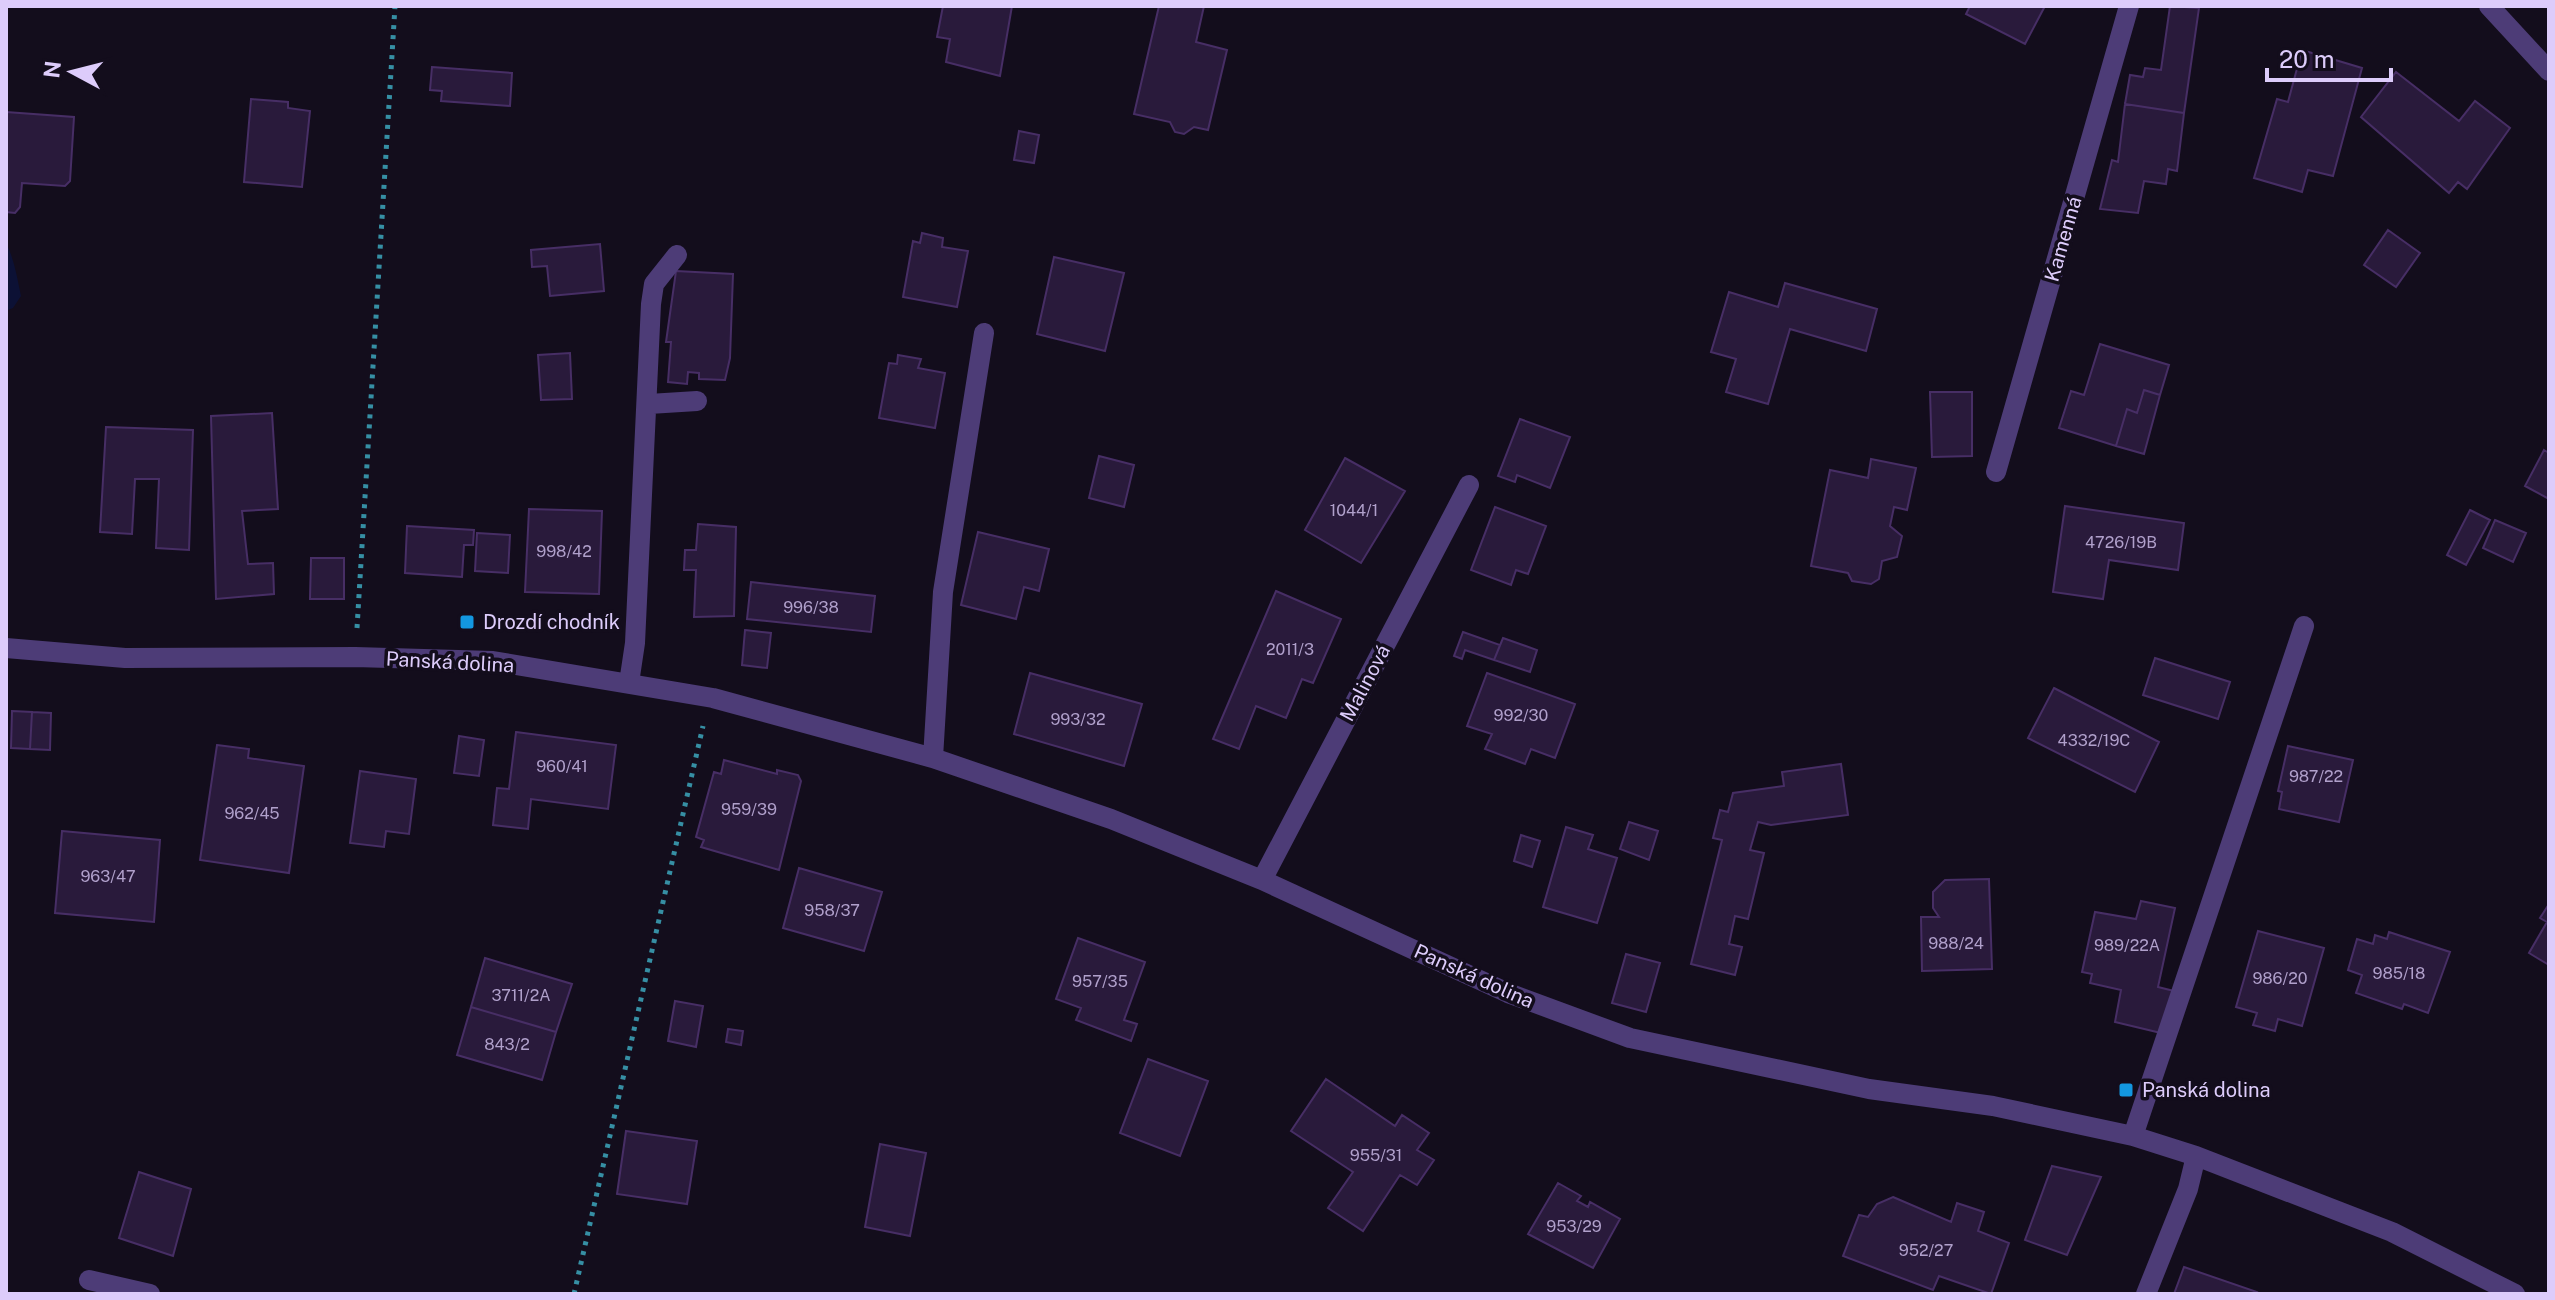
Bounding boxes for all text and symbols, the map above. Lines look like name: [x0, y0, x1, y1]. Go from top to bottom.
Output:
north arrow: [32, 32, 112, 112]
scale bar: [2267, 32, 2391, 82]
text: 20 m: [2279, 45, 2335, 73]
text: N: [38, 59, 66, 80]
street label: Kamenná: [2039, 194, 2087, 284]
house number: 1044/1: [1330, 501, 1378, 520]
house number: 4726/19B: [2085, 533, 2157, 552]
house number: 998/42: [536, 542, 592, 561]
house number: 996/38: [783, 598, 839, 617]
place label: Drozdí chodník: [483, 610, 620, 634]
marker: Drozdí chodník: [458, 613, 476, 631]
house number: 2011/3: [1266, 640, 1314, 659]
street label: Malinová: [1335, 641, 1395, 725]
street label: Panská dolina: [385, 647, 515, 677]
house number: 992/30: [1494, 706, 1549, 725]
house number: 993/32: [1050, 710, 1106, 729]
house number: 4332/19C: [2058, 731, 2130, 750]
house number: 960/41: [536, 757, 588, 776]
house number: 987/22: [2289, 767, 2343, 786]
house number: 959/39: [721, 800, 777, 819]
house number: 962/45: [224, 804, 280, 823]
house number: 963/47: [80, 867, 136, 886]
house number: 958/37: [804, 901, 860, 920]
house number: 988/24: [1928, 934, 1984, 953]
house number: 989/22A: [2094, 936, 2160, 955]
street label: Panská dolina: [1410, 939, 1538, 1013]
house number: 985/18: [2373, 964, 2425, 983]
house number: 986/20: [2252, 969, 2308, 988]
house number: 957/35: [1072, 972, 1128, 991]
house number: 3711/2A: [491, 986, 551, 1005]
house number: 843/2: [484, 1035, 530, 1054]
place label: Panská dolina: [2142, 1078, 2271, 1102]
marker: Panská dolina: [2117, 1081, 2135, 1099]
house number: 955/31: [1350, 1146, 1402, 1165]
house number: 953/29: [1546, 1217, 1602, 1236]
house number: 952/27: [1899, 1241, 1953, 1260]

